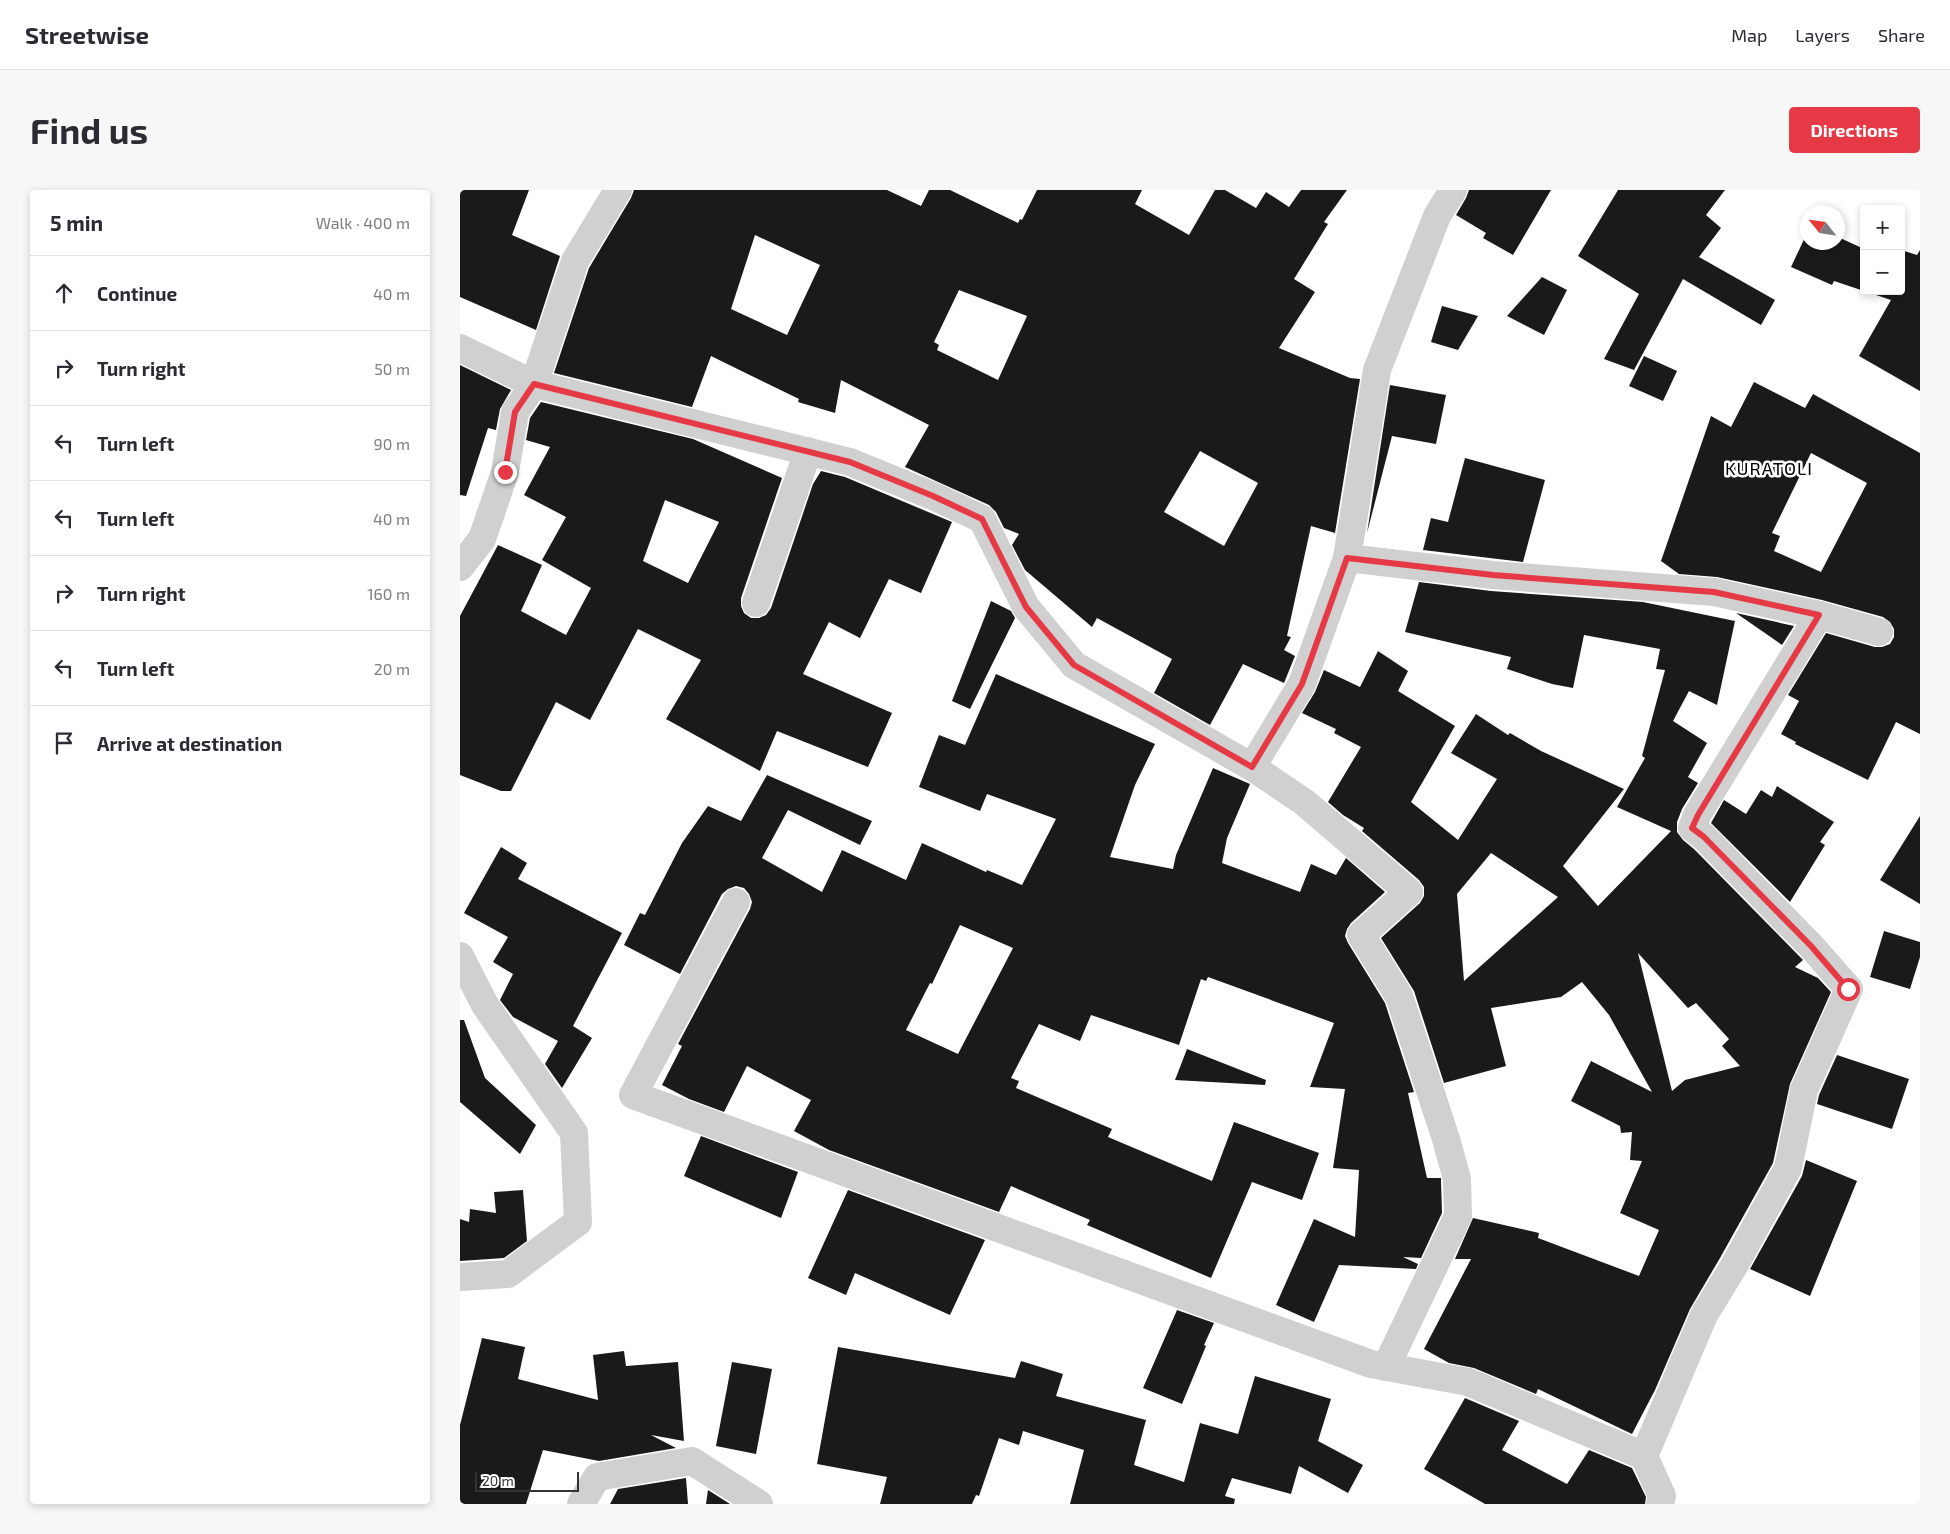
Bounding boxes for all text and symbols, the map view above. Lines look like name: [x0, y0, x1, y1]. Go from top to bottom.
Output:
text: Streetwise: [25, 20, 149, 49]
text: Map: [1731, 24, 1767, 46]
text: Layers: [1795, 24, 1850, 46]
text: Share: [1878, 24, 1925, 46]
button: Directions: [1789, 107, 1920, 153]
text: Find us: [30, 109, 148, 151]
north arrow: [1800, 205, 1845, 250]
map controls: [1860, 205, 1905, 295]
button: +: [1860, 205, 1905, 250]
text: 5 min: [50, 210, 103, 235]
text: Walk · 400 m: [316, 213, 410, 232]
button: −: [1860, 250, 1905, 295]
icon: ahead: [50, 279, 78, 307]
text: Continue: [97, 282, 177, 305]
text: 40 m: [373, 284, 410, 303]
icon: right: [50, 354, 78, 382]
text: Turn right: [97, 357, 185, 380]
text: 50 m: [374, 359, 410, 378]
icon: left: [50, 429, 78, 457]
text: Turn left: [97, 432, 174, 455]
text: 90 m: [374, 434, 410, 453]
district label: KURATOLI: [1725, 457, 1813, 479]
route end: [494, 461, 517, 484]
icon: left: [50, 504, 78, 532]
text: Turn left: [97, 507, 174, 530]
text: 40 m: [373, 509, 410, 528]
icon: right: [50, 579, 78, 607]
text: Turn right: [97, 582, 185, 605]
text: 160 m: [367, 584, 410, 603]
icon: left: [50, 654, 78, 682]
text: Turn left: [97, 657, 174, 680]
text: 20 m: [374, 659, 410, 678]
icon: arrive: [50, 729, 78, 757]
text: Arrive at destination: [97, 732, 282, 755]
route start: [1837, 978, 1860, 1001]
scale bar: [475, 1469, 579, 1492]
text: 20 m: [482, 1472, 514, 1489]

